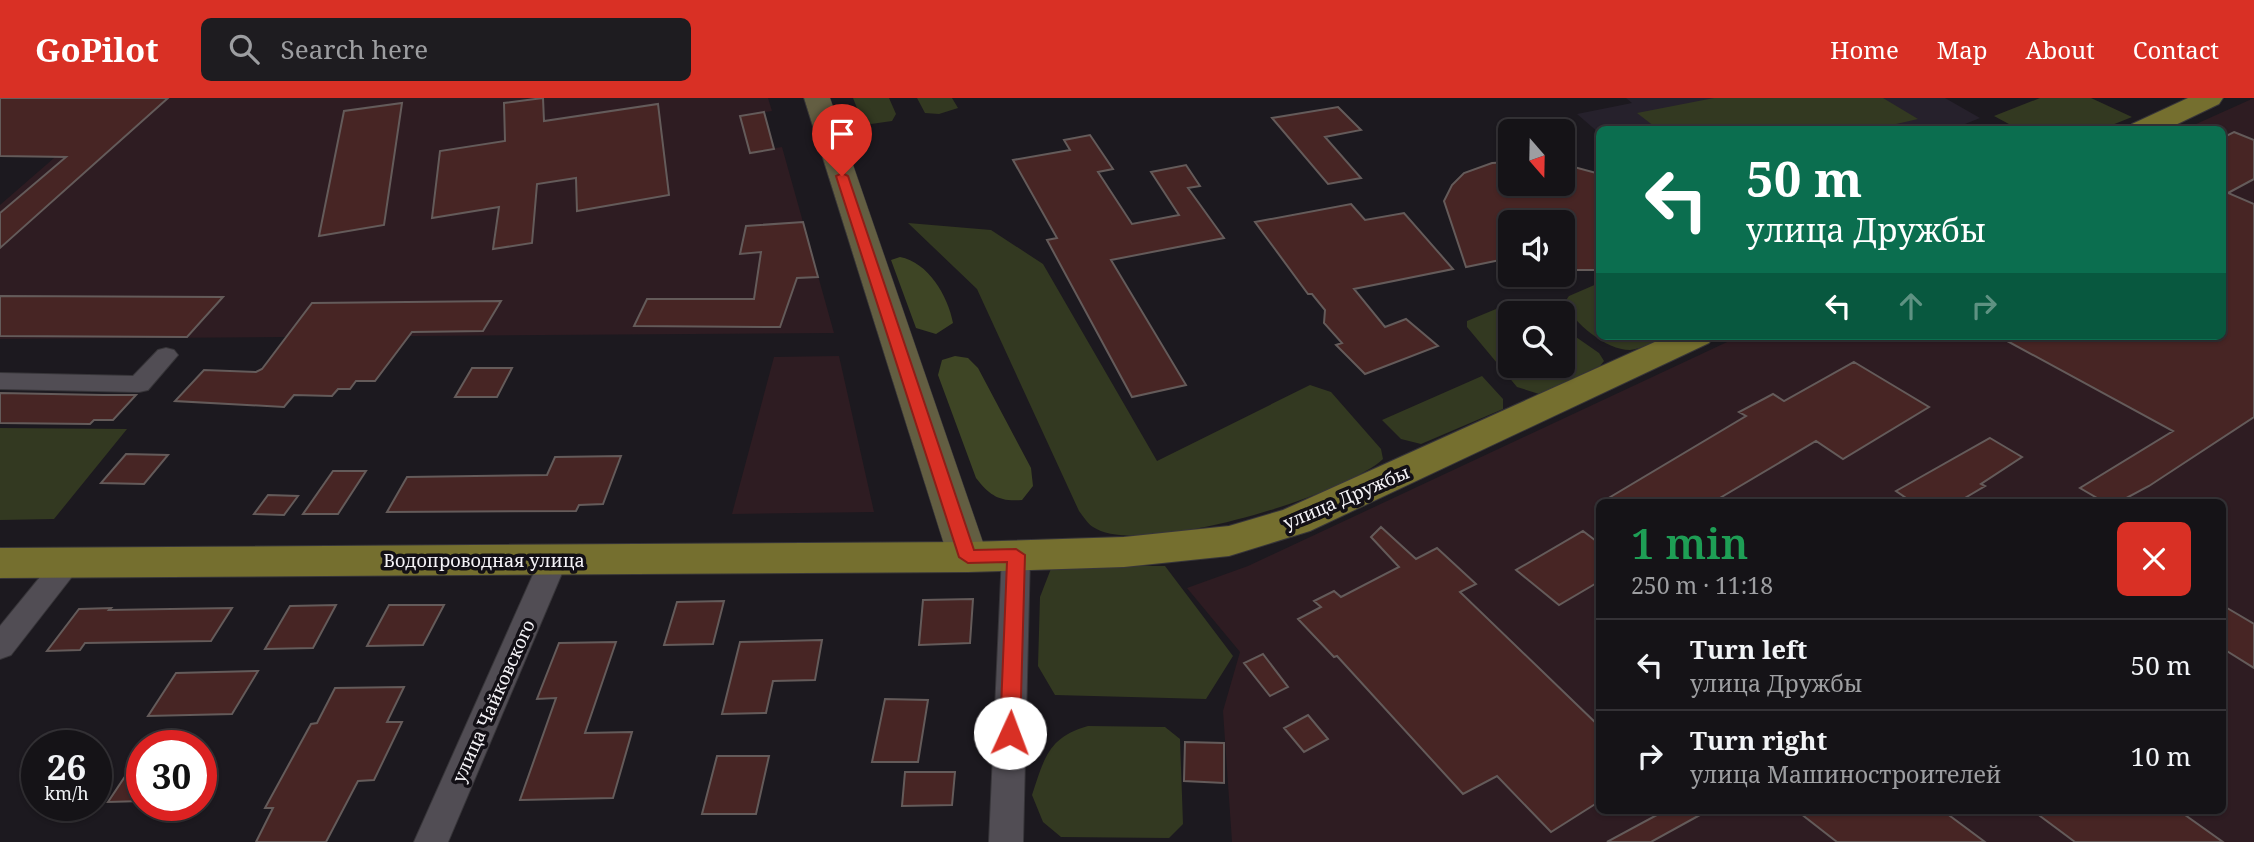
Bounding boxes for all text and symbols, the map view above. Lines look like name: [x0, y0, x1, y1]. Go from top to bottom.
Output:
search box: [201, 18, 691, 81]
text: GoPilot: [35, 27, 159, 72]
icon: search: [225, 30, 263, 68]
text: Search here: [281, 31, 428, 67]
text: Home: [1830, 33, 1899, 66]
text: Map: [1937, 33, 1988, 66]
text: About: [2026, 33, 2095, 66]
text: Contact: [2133, 33, 2219, 66]
pin: [812, 104, 872, 176]
icon: arrive: [823, 115, 861, 153]
north arrow: [1498, 119, 1575, 196]
map controls: [1498, 119, 1575, 378]
text: 50 m: [1746, 145, 1862, 211]
icon: left: [1631, 154, 1722, 245]
text: улица Дружбы: [1746, 208, 1986, 251]
button: sound: [1498, 210, 1575, 287]
icon: left: [1819, 287, 1857, 325]
icon: ahead: [1892, 287, 1930, 325]
icon: right: [1965, 287, 2003, 325]
button: search: [1498, 301, 1575, 378]
street label: улица Дружбы: [1279, 459, 1413, 534]
text: 1 min: [1631, 514, 1748, 571]
button: close: [2117, 522, 2191, 596]
street label: Водопроводная улица: [383, 548, 585, 572]
text: 250 m · 11:18: [1631, 569, 1773, 601]
street label: улица Чайковского: [446, 616, 540, 786]
text: Turn left: [1690, 631, 1807, 667]
icon: left: [1631, 646, 1669, 684]
text: 50 m: [2131, 647, 2191, 683]
text: улица Дружбы: [1690, 667, 1862, 699]
position arrow: [973, 696, 1047, 770]
text: Turn right: [1690, 722, 1827, 758]
speed limit sign: 30: [126, 730, 217, 821]
icon: right: [1631, 737, 1669, 775]
text: 10 m: [2131, 738, 2191, 774]
text: 26: [47, 743, 86, 790]
text: улица Машиностроителей: [1690, 758, 2001, 790]
text: km/h: [44, 781, 89, 805]

